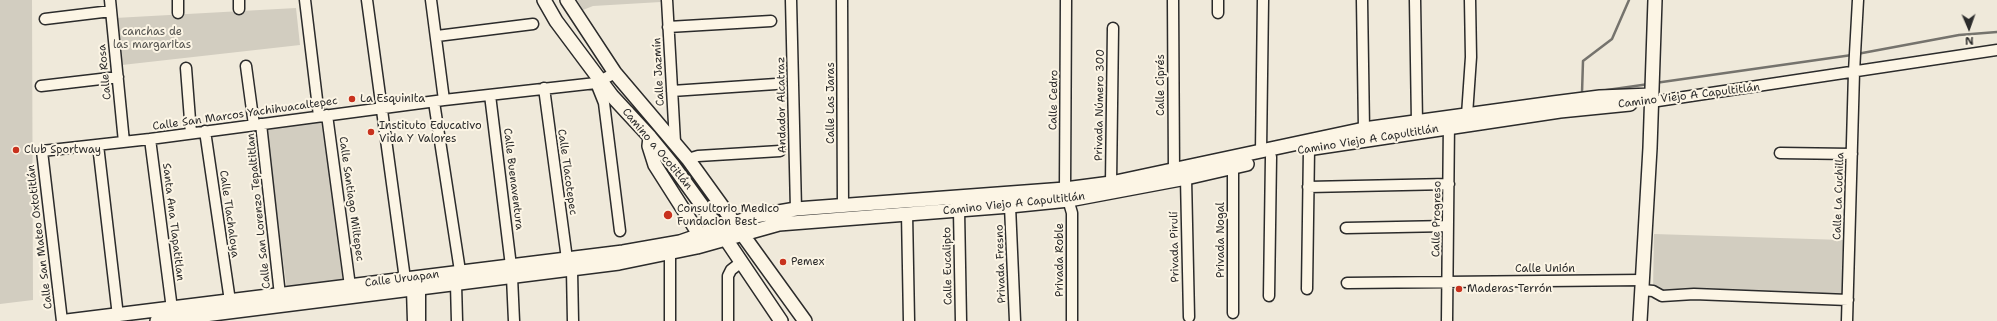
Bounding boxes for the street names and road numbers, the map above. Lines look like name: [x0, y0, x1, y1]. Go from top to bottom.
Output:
street label: Calle Jazmín: [651, 37, 667, 107]
street label: Calle Rosa: [96, 44, 114, 100]
street label: Privada Número 300: [1092, 49, 1108, 161]
street label: Calle Ciprés: [1154, 54, 1168, 116]
street label: Andador Alcatraz: [775, 57, 789, 153]
street label: Calle Las Jaras: [824, 62, 838, 144]
street label: Calle Cedro: [1047, 70, 1061, 130]
street label: Camino Viejo A Capultitlán: [1617, 81, 1761, 111]
street label: Calle San Marcos Yachihuacaltepec: [152, 94, 338, 134]
street label: Camino a Ocotitlán: [619, 106, 695, 192]
street label: Camino Viejo A Capultitlán: [1296, 122, 1440, 158]
street label: Calle Buenaventura: [500, 127, 526, 231]
street label: Calle Tlacotepec: [554, 128, 580, 216]
street label: Calle San Lorenzo Tepaltitlan: [244, 133, 274, 289]
street label: Calle Santiago Miltepec: [336, 136, 366, 262]
street label: Calle La Cuchilla: [1831, 152, 1847, 240]
street label: Santa Ana Tlapatitlan: [159, 162, 187, 282]
street label: Calle San Mateo Oxtotitlán: [25, 164, 55, 310]
street label: Calle Tlachaloya: [216, 169, 242, 259]
street label: Calle Progreso: [1430, 181, 1444, 257]
street label: Camino Viejo A Capultitlán: [942, 190, 1086, 218]
street label: Privada Nogal: [1214, 202, 1228, 278]
street label: Privada Pirulí: [1168, 211, 1182, 283]
street label: Privada Roble: [1053, 223, 1067, 297]
street label: Privada Fresno: [993, 224, 1009, 304]
street label: Calle Eucalipto: [941, 227, 955, 305]
street label: Calle Unión: [1515, 262, 1575, 276]
street label: Calle Uruapan: [364, 268, 440, 290]

